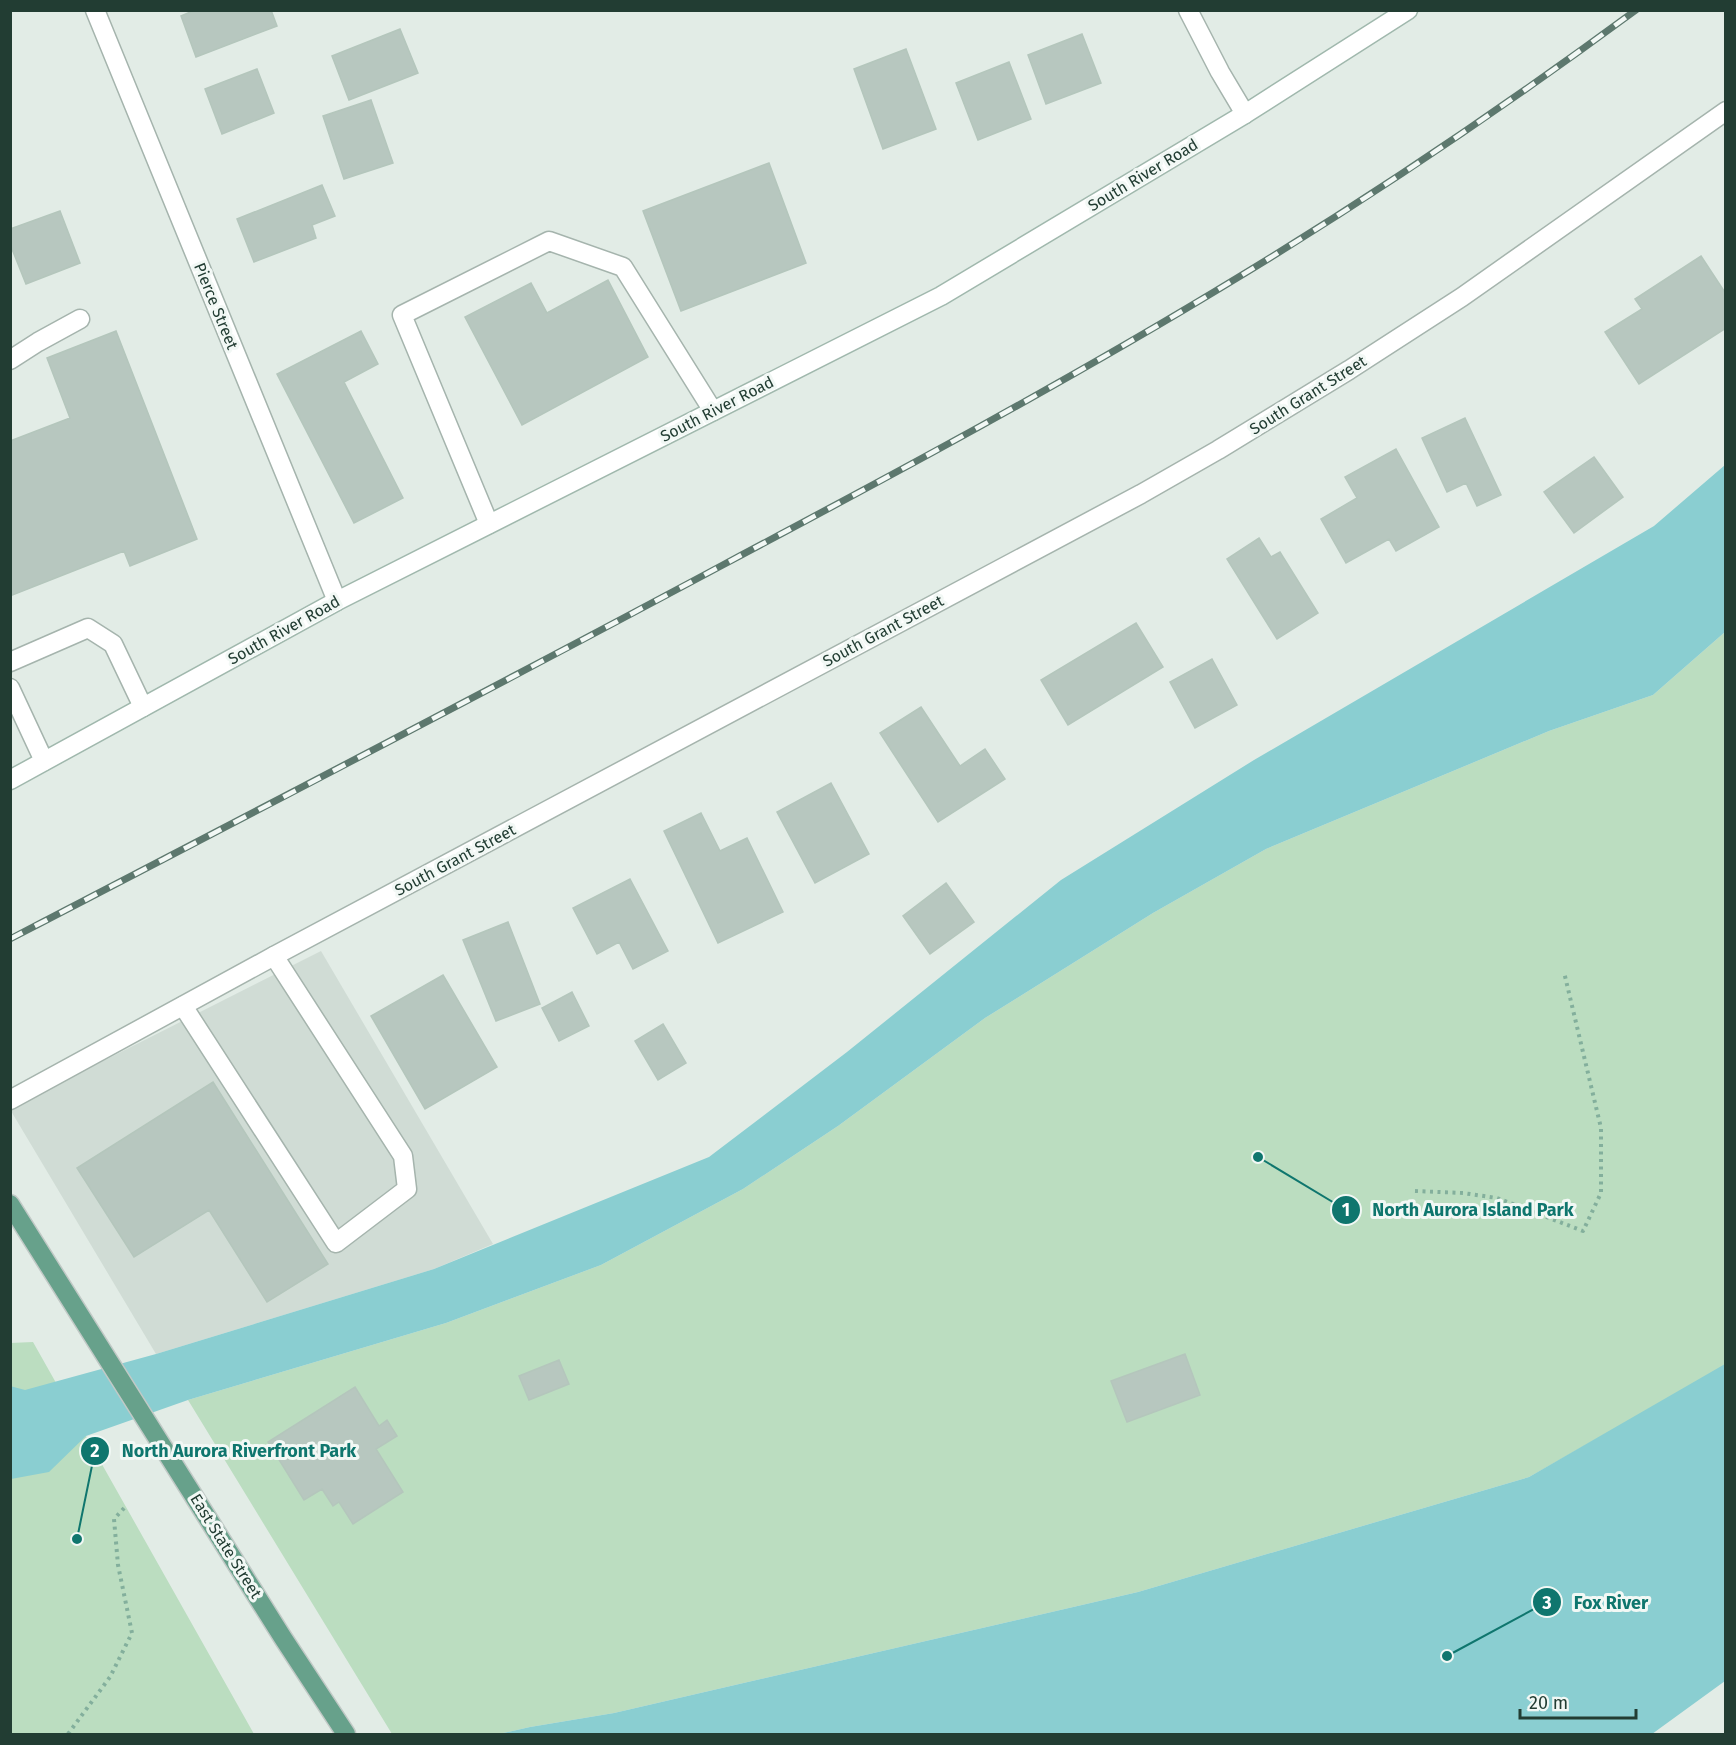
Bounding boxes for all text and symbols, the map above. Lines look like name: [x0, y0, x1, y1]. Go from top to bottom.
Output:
street label: South River Road: [1085, 135, 1201, 215]
street label: Pierce Street: [190, 260, 242, 352]
street label: South Grant Street: [1246, 351, 1370, 439]
street label: South River Road: [657, 372, 777, 446]
street label: South River Road: [225, 591, 343, 669]
street label: South Grant Street: [819, 591, 947, 671]
street label: South Grant Street: [391, 820, 519, 900]
callout: North Aurora Island Park: [1331, 1192, 1586, 1228]
text: 1: [1342, 1199, 1350, 1221]
text: North Aurora Island Park: [1372, 1199, 1575, 1221]
callout: North Aurora Riverfront Park: [80, 1433, 368, 1469]
text: 2: [90, 1440, 100, 1462]
text: North Aurora Riverfront Park: [122, 1440, 357, 1462]
street label: East State Street: [186, 1490, 266, 1602]
callout: Fox River: [1532, 1584, 1660, 1620]
text: 3: [1541, 1592, 1552, 1614]
text: Fox River: [1574, 1592, 1649, 1614]
scale bar: [1520, 1682, 1636, 1720]
text: 20 m: [1529, 1692, 1568, 1714]

